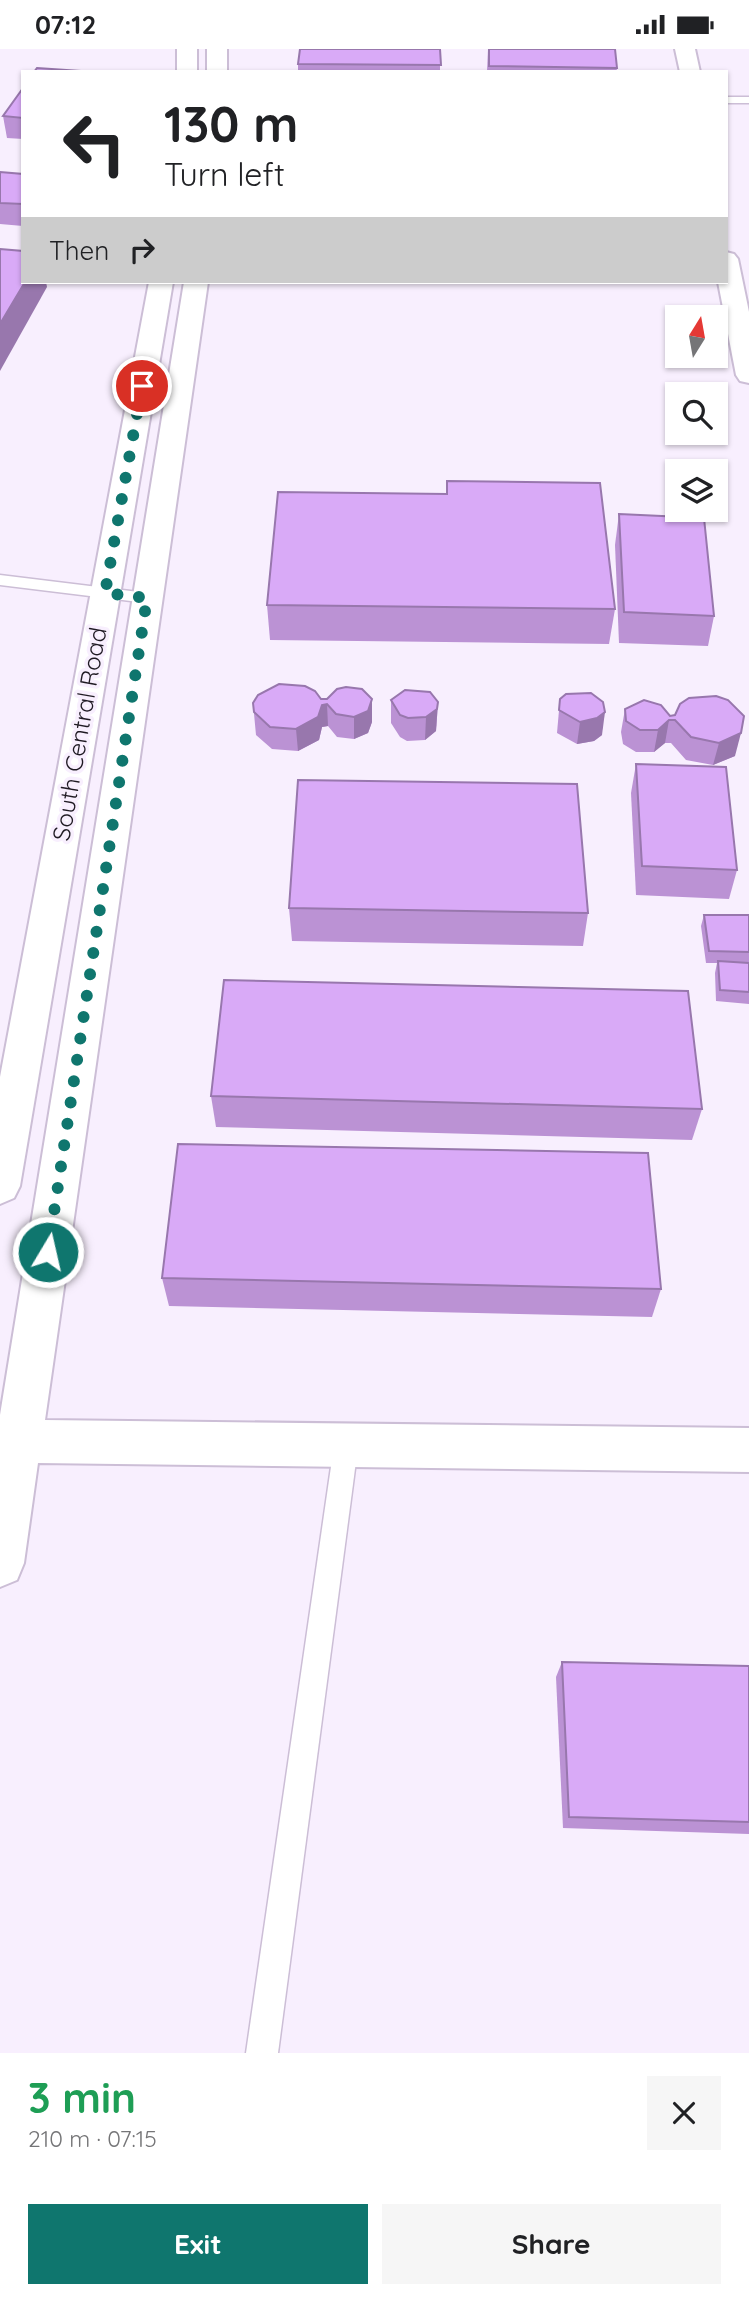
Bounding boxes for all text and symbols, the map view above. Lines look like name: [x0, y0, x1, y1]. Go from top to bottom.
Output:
text: 07:12: [35, 8, 96, 41]
text: 130 m: [164, 93, 298, 154]
icon: left: [49, 98, 140, 189]
text: Turn left: [164, 154, 285, 194]
icon: right: [123, 231, 161, 269]
text: Then: [49, 234, 109, 267]
north arrow: [665, 305, 728, 367]
map controls: [665, 305, 728, 522]
pin: [112, 356, 172, 416]
icon: arrive: [123, 367, 161, 405]
button: search: [665, 382, 728, 445]
button: layers: [665, 459, 728, 522]
street label: South Central Road: [45, 625, 113, 843]
position arrow: [11, 1215, 85, 1289]
text: 3 min: [28, 2071, 136, 2124]
button: close: [647, 2076, 721, 2150]
text: 210 m · 07:15: [28, 2124, 157, 2153]
button: Exit: [28, 2204, 368, 2284]
button: Share: [382, 2204, 721, 2284]

